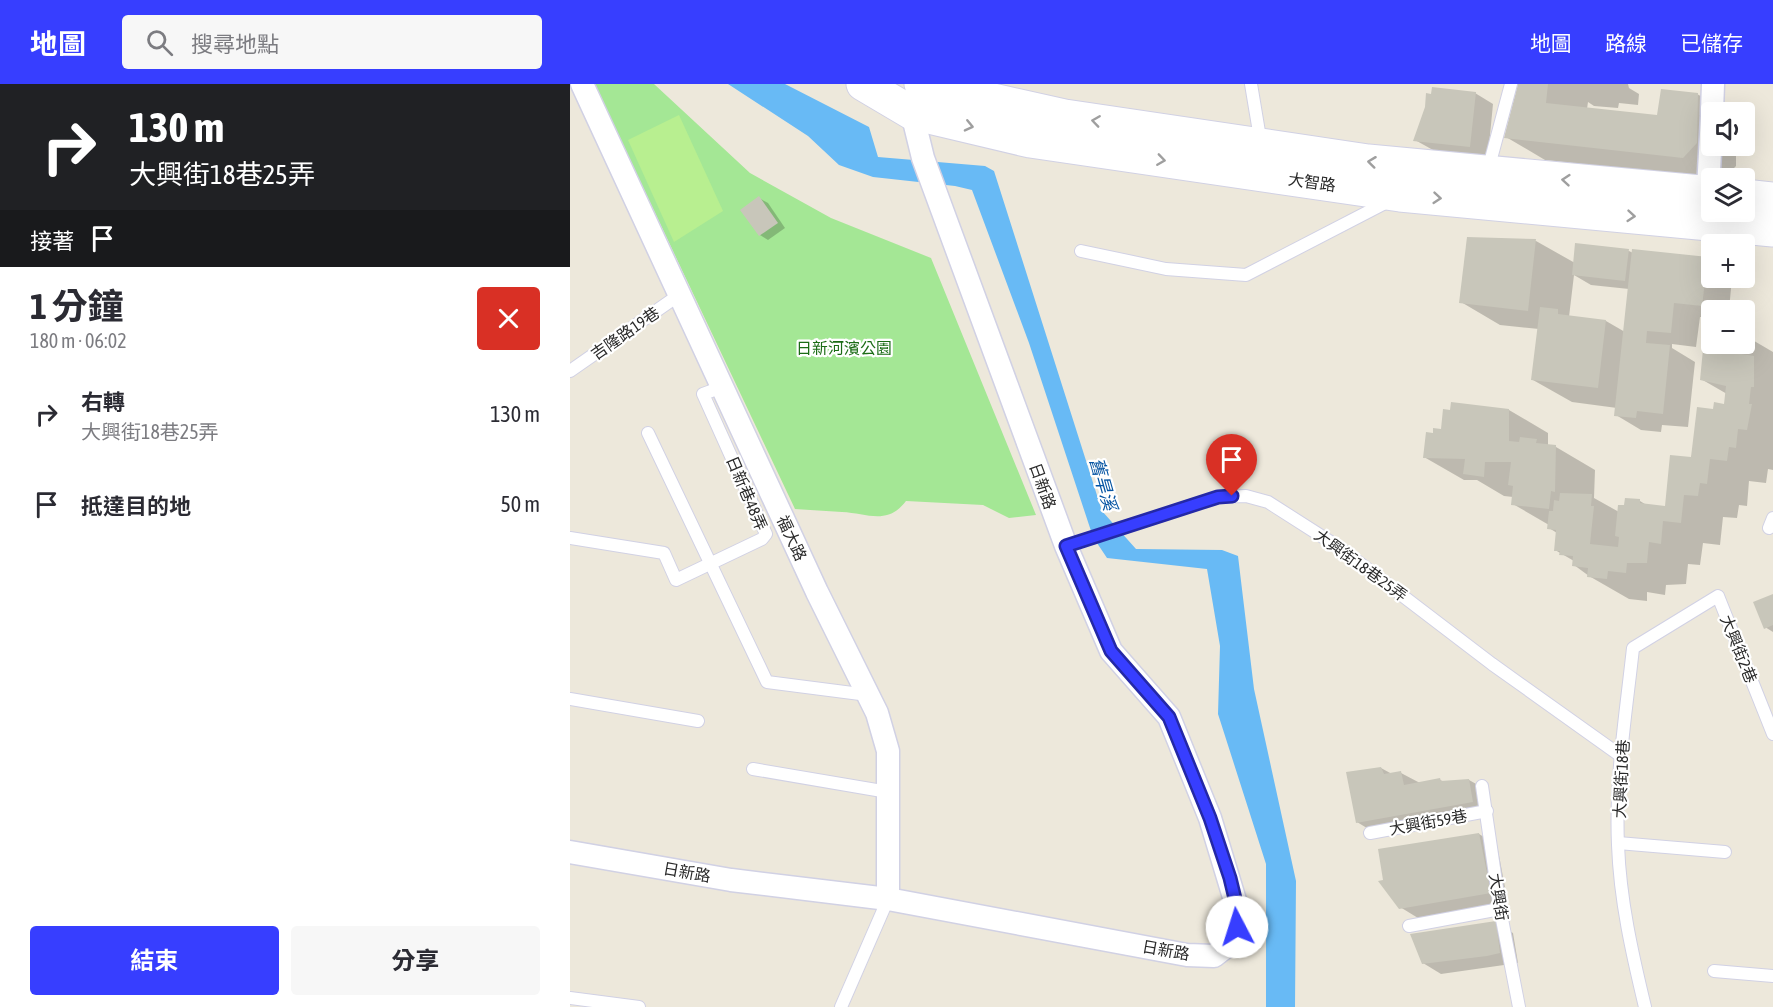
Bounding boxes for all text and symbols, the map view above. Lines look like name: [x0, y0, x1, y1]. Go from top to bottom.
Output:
search box: [122, 15, 542, 69]
icon: search: [143, 26, 176, 59]
text: 地圖: [30, 28, 86, 60]
text: 搜尋地點: [191, 31, 279, 57]
text: 地圖: [1530, 31, 1572, 55]
text: 路線: [1605, 31, 1647, 55]
text: 已儲存: [1680, 31, 1743, 55]
map controls: [1701, 102, 1755, 354]
button: sound: [1701, 102, 1755, 156]
text: 130 m: [129, 103, 224, 151]
icon: right: [30, 108, 108, 186]
one-way arrow: [1091, 115, 1100, 127]
one-way arrow: [964, 119, 974, 132]
one-way arrow: [1155, 153, 1165, 166]
one-way arrow: [1367, 156, 1376, 168]
text: 大興街18巷25弄: [129, 159, 315, 190]
button: layers: [1701, 168, 1755, 222]
street label: 大智路: [1287, 170, 1337, 194]
one-way arrow: [1561, 174, 1570, 187]
one-way arrow: [1433, 192, 1442, 205]
one-way arrow: [1627, 209, 1636, 222]
icon: arrive: [86, 222, 119, 255]
text: 接著: [30, 228, 74, 254]
button: +: [1701, 234, 1755, 288]
text: 1 分鐘: [30, 285, 124, 327]
button: close: [477, 287, 540, 350]
button: −: [1701, 300, 1755, 354]
street label: 吉隆路19巷: [587, 303, 663, 363]
text: 180 m · 06:02: [30, 329, 127, 352]
park label: 日新河濱公園: [796, 339, 892, 357]
text: 右轉: [81, 389, 125, 415]
icon: right: [30, 398, 63, 431]
text: 130 m: [490, 401, 540, 427]
text: 大興街18巷25弄: [81, 420, 219, 443]
pin: [1206, 434, 1257, 496]
icon: arrive: [1215, 443, 1248, 476]
street label: 日新巷48弄: [723, 453, 771, 533]
water label: 舊旱溪: [1086, 455, 1122, 516]
street label: 日新路: [1026, 460, 1060, 512]
icon: arrive: [30, 488, 63, 521]
text: 50 m: [500, 491, 540, 517]
text: 抵達目的地: [81, 493, 191, 519]
street label: 福大路: [774, 512, 810, 564]
street label: 大興街18巷25弄: [1311, 525, 1411, 605]
street label: 大興街2巷: [1717, 612, 1761, 686]
street label: 大興街18巷: [1610, 739, 1632, 819]
street label: 大興街59巷: [1388, 806, 1468, 838]
street label: 日新路: [662, 859, 712, 885]
street label: 大興街: [1486, 872, 1512, 922]
position arrow: [1205, 895, 1269, 959]
button: 結束: [30, 926, 279, 995]
button: 分享: [291, 926, 540, 995]
street label: 日新路: [1141, 937, 1191, 963]

